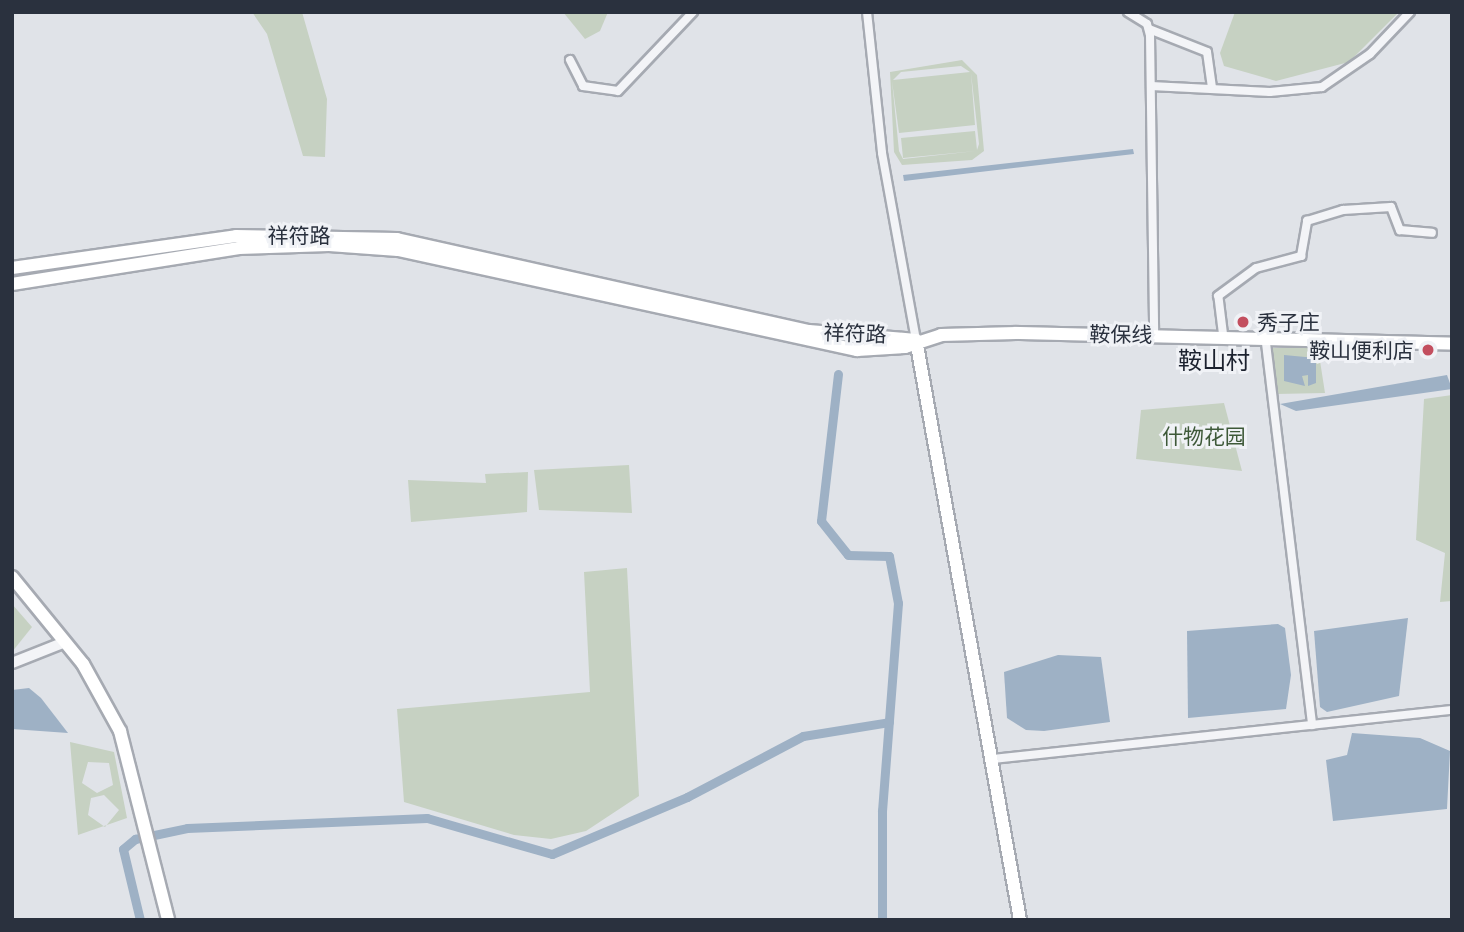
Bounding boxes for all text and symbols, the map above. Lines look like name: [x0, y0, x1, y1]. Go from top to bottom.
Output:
street label: 祥符路: [268, 222, 330, 248]
place label: 秀子庄: [1257, 309, 1320, 335]
marker: 秀子庄: [1235, 314, 1251, 330]
street label: 祥符路: [823, 319, 887, 347]
street label: 鞍保线: [1089, 321, 1153, 347]
place label: 鞍山便利店: [1309, 337, 1414, 363]
marker: 鞍山便利店: [1420, 342, 1436, 358]
district label: 鞍山村: [1178, 346, 1250, 374]
park label: 什物花园: [1162, 423, 1246, 449]

